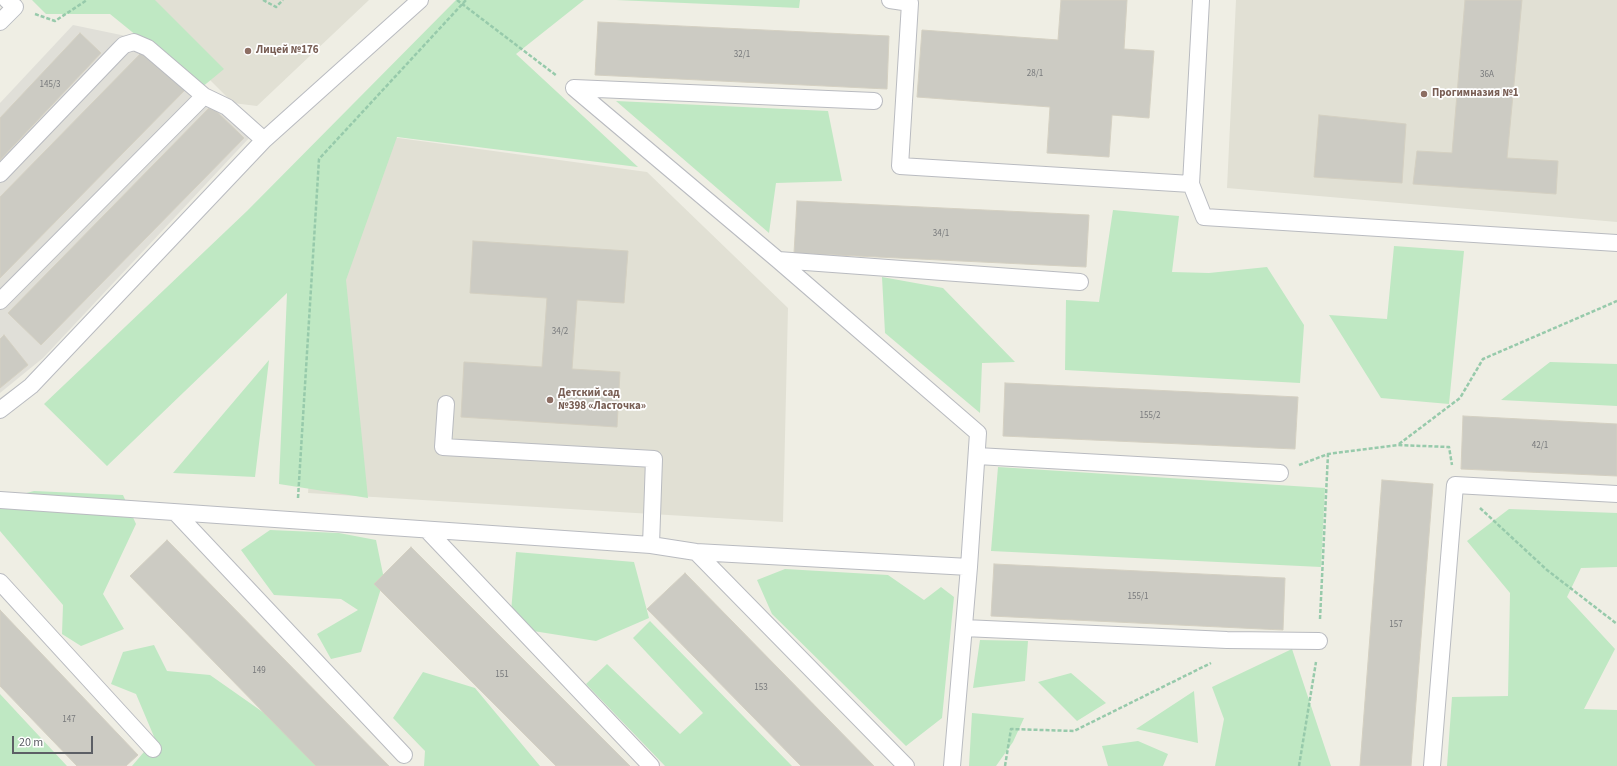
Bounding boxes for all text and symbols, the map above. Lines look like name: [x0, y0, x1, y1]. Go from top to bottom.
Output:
place label: Лицей №176: [256, 44, 319, 58]
marker: Лицей №176: [243, 46, 253, 56]
house number: 32/1: [734, 50, 750, 60]
house number: 28/1: [1027, 69, 1043, 79]
house number: 36А: [1480, 70, 1494, 80]
house number: 145/3: [39, 80, 61, 90]
place label: Прогимназия №1: [1432, 87, 1519, 101]
marker: Прогимназия №1: [1419, 89, 1429, 99]
house number: 34/1: [933, 229, 949, 239]
house number: 34/2: [552, 327, 568, 337]
place label: Детский сад №398 «Ласточка»: [558, 387, 646, 413]
marker: Детский сад №398 «Ласточка»: [545, 395, 555, 405]
house number: 155/2: [1139, 411, 1161, 421]
house number: 42/1: [1532, 441, 1548, 451]
house number: 155/1: [1127, 592, 1149, 602]
house number: 157: [1389, 620, 1403, 630]
house number: 149: [252, 666, 266, 676]
house number: 151: [495, 670, 509, 680]
house number: 153: [754, 683, 768, 693]
house number: 147: [62, 715, 76, 725]
scale bar: [14, 728, 95, 754]
text: 20 m: [19, 734, 43, 751]

